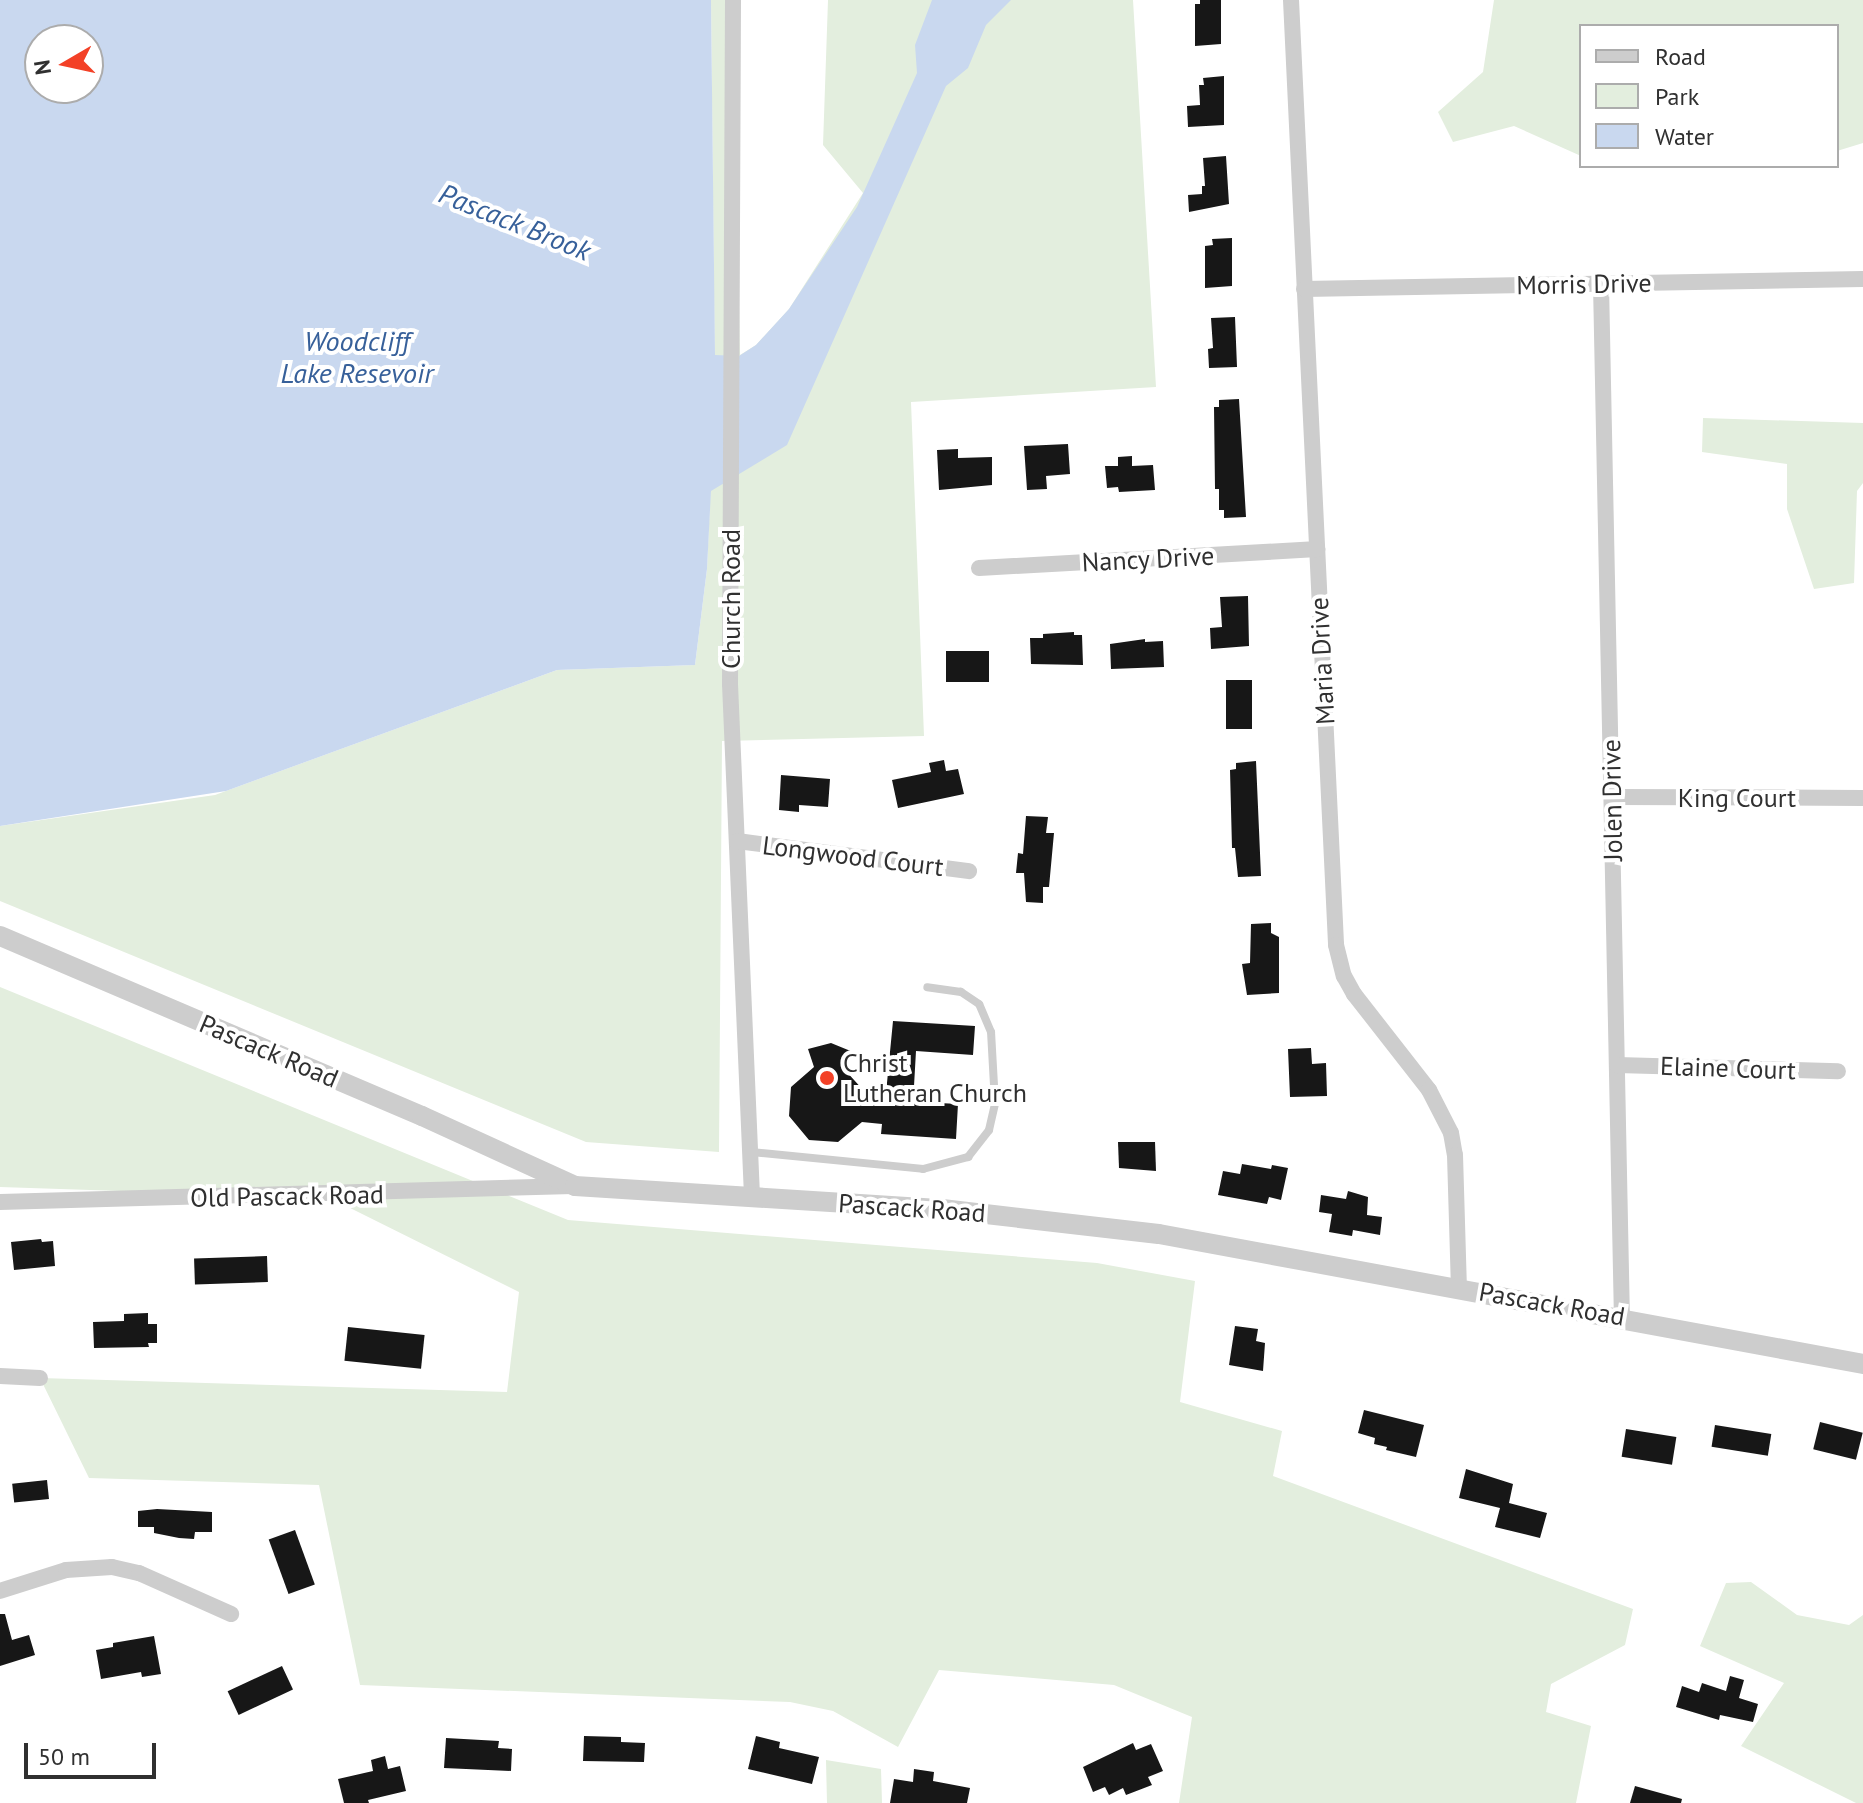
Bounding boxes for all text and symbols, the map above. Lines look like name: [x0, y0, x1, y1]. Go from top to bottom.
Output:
north arrow: [24, 24, 104, 104]
legend: [1579, 24, 1839, 168]
text: Road: [1655, 41, 1706, 72]
text: N: [27, 58, 57, 77]
text: Park: [1655, 81, 1699, 112]
text: Water: [1655, 121, 1714, 152]
water label: Pascack Brook: [434, 176, 596, 268]
street label: Morris Drive: [1516, 267, 1652, 301]
water label: Woodcliff Lake Resevoir: [281, 324, 433, 390]
street label: Church Road: [715, 529, 747, 669]
street label: Nancy Drive: [1081, 540, 1215, 578]
street label: Maria Drive: [1303, 597, 1341, 725]
street label: Jolen Drive: [1595, 739, 1629, 861]
street label: King Court: [1678, 782, 1796, 814]
street label: Longwood Court: [761, 829, 945, 883]
street label: Pascack Road: [195, 1008, 343, 1094]
place label: Christ Lutheran Church: [843, 1047, 1027, 1108]
street label: Elaine Court: [1659, 1050, 1797, 1086]
marker: Christ Lutheran Church: [818, 1069, 836, 1087]
street label: Old Pascack Road: [189, 1179, 385, 1213]
street label: Pascack Road: [837, 1187, 987, 1229]
street label: Pascack Road: [1476, 1276, 1628, 1332]
scale bar: [28, 1727, 160, 1777]
text: 50 m: [38, 1741, 90, 1772]

